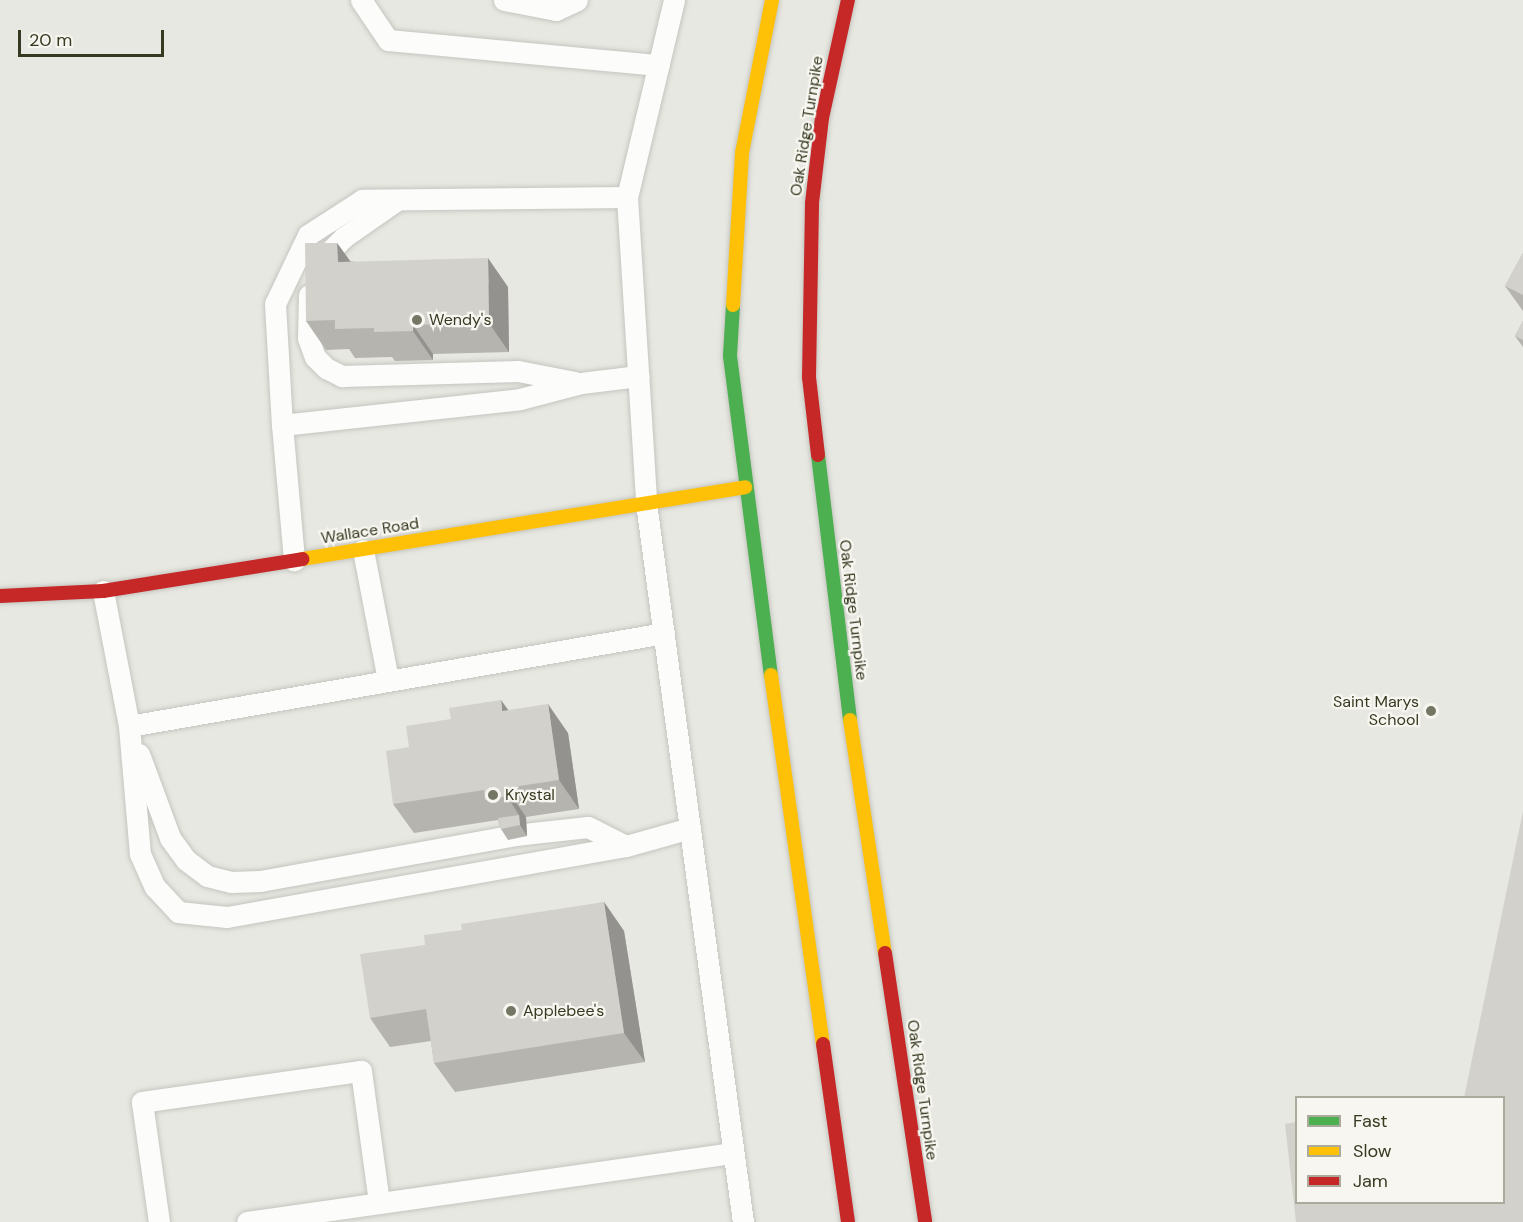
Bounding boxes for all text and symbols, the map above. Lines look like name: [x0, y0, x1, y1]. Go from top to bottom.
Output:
scale bar: [21, 18, 166, 56]
text: 20 m: [29, 28, 72, 52]
street label: Oak Ridge Turnpike: [786, 55, 828, 197]
place label: Wendy's: [429, 310, 491, 330]
marker: Wendy's: [410, 313, 424, 327]
street label: Wallace Road: [320, 514, 420, 548]
street label: Oak Ridge Turnpike: [835, 539, 871, 681]
place label: Saint Marys School: [1333, 692, 1419, 730]
marker: Saint Marys School: [1424, 704, 1438, 718]
place label: Krystal: [505, 785, 555, 805]
marker: Krystal: [486, 788, 500, 802]
place label: Applebee's: [523, 1001, 604, 1021]
marker: Applebee's: [504, 1004, 518, 1018]
street label: Oak Ridge Turnpike: [903, 1019, 941, 1161]
legend: [1295, 1096, 1505, 1204]
text: Fast: [1353, 1109, 1388, 1133]
text: Slow: [1353, 1139, 1392, 1163]
text: Jam: [1353, 1169, 1388, 1193]

